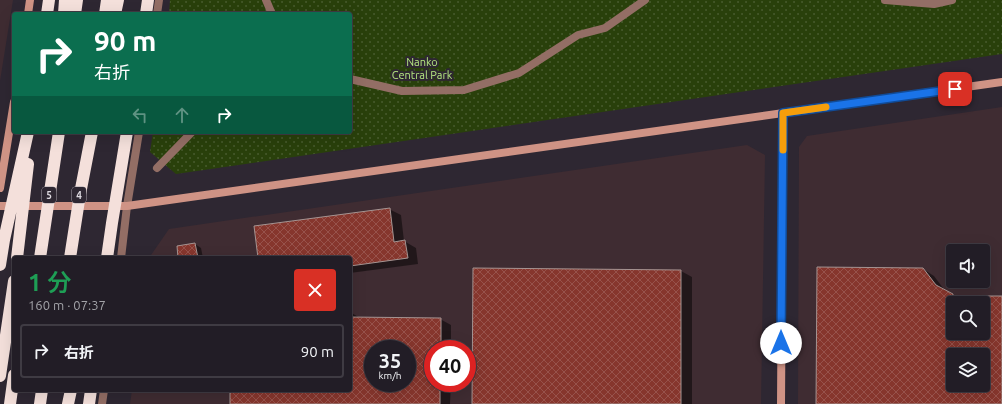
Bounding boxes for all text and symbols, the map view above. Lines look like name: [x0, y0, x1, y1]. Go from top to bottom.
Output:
text: 90 m: [94, 25, 156, 56]
icon: right: [28, 28, 80, 80]
park label: Nanko Central Park: [392, 56, 453, 81]
text: 右折: [94, 62, 130, 82]
pin: [938, 72, 972, 106]
icon: arrive: [944, 78, 966, 100]
icon: left: [129, 104, 151, 126]
icon: ahead: [171, 104, 193, 126]
icon: right: [213, 104, 235, 126]
road number: 5: [42, 187, 56, 203]
road number: 4: [72, 187, 86, 203]
map controls: [946, 244, 990, 392]
button: sound: [946, 244, 990, 288]
text: 1 分: [28, 269, 71, 296]
button: close: [294, 269, 336, 311]
button: search: [946, 296, 990, 340]
text: 160 m · 07:37: [28, 298, 106, 312]
position arrow: [760, 322, 802, 364]
icon: right: [30, 340, 52, 362]
speed limit sign: 40: [424, 340, 476, 392]
text: 90 m: [301, 343, 334, 360]
text: 右折: [64, 344, 94, 361]
button: layers: [946, 348, 990, 392]
text: 35: [379, 349, 401, 372]
text: km/h: [378, 370, 402, 381]

